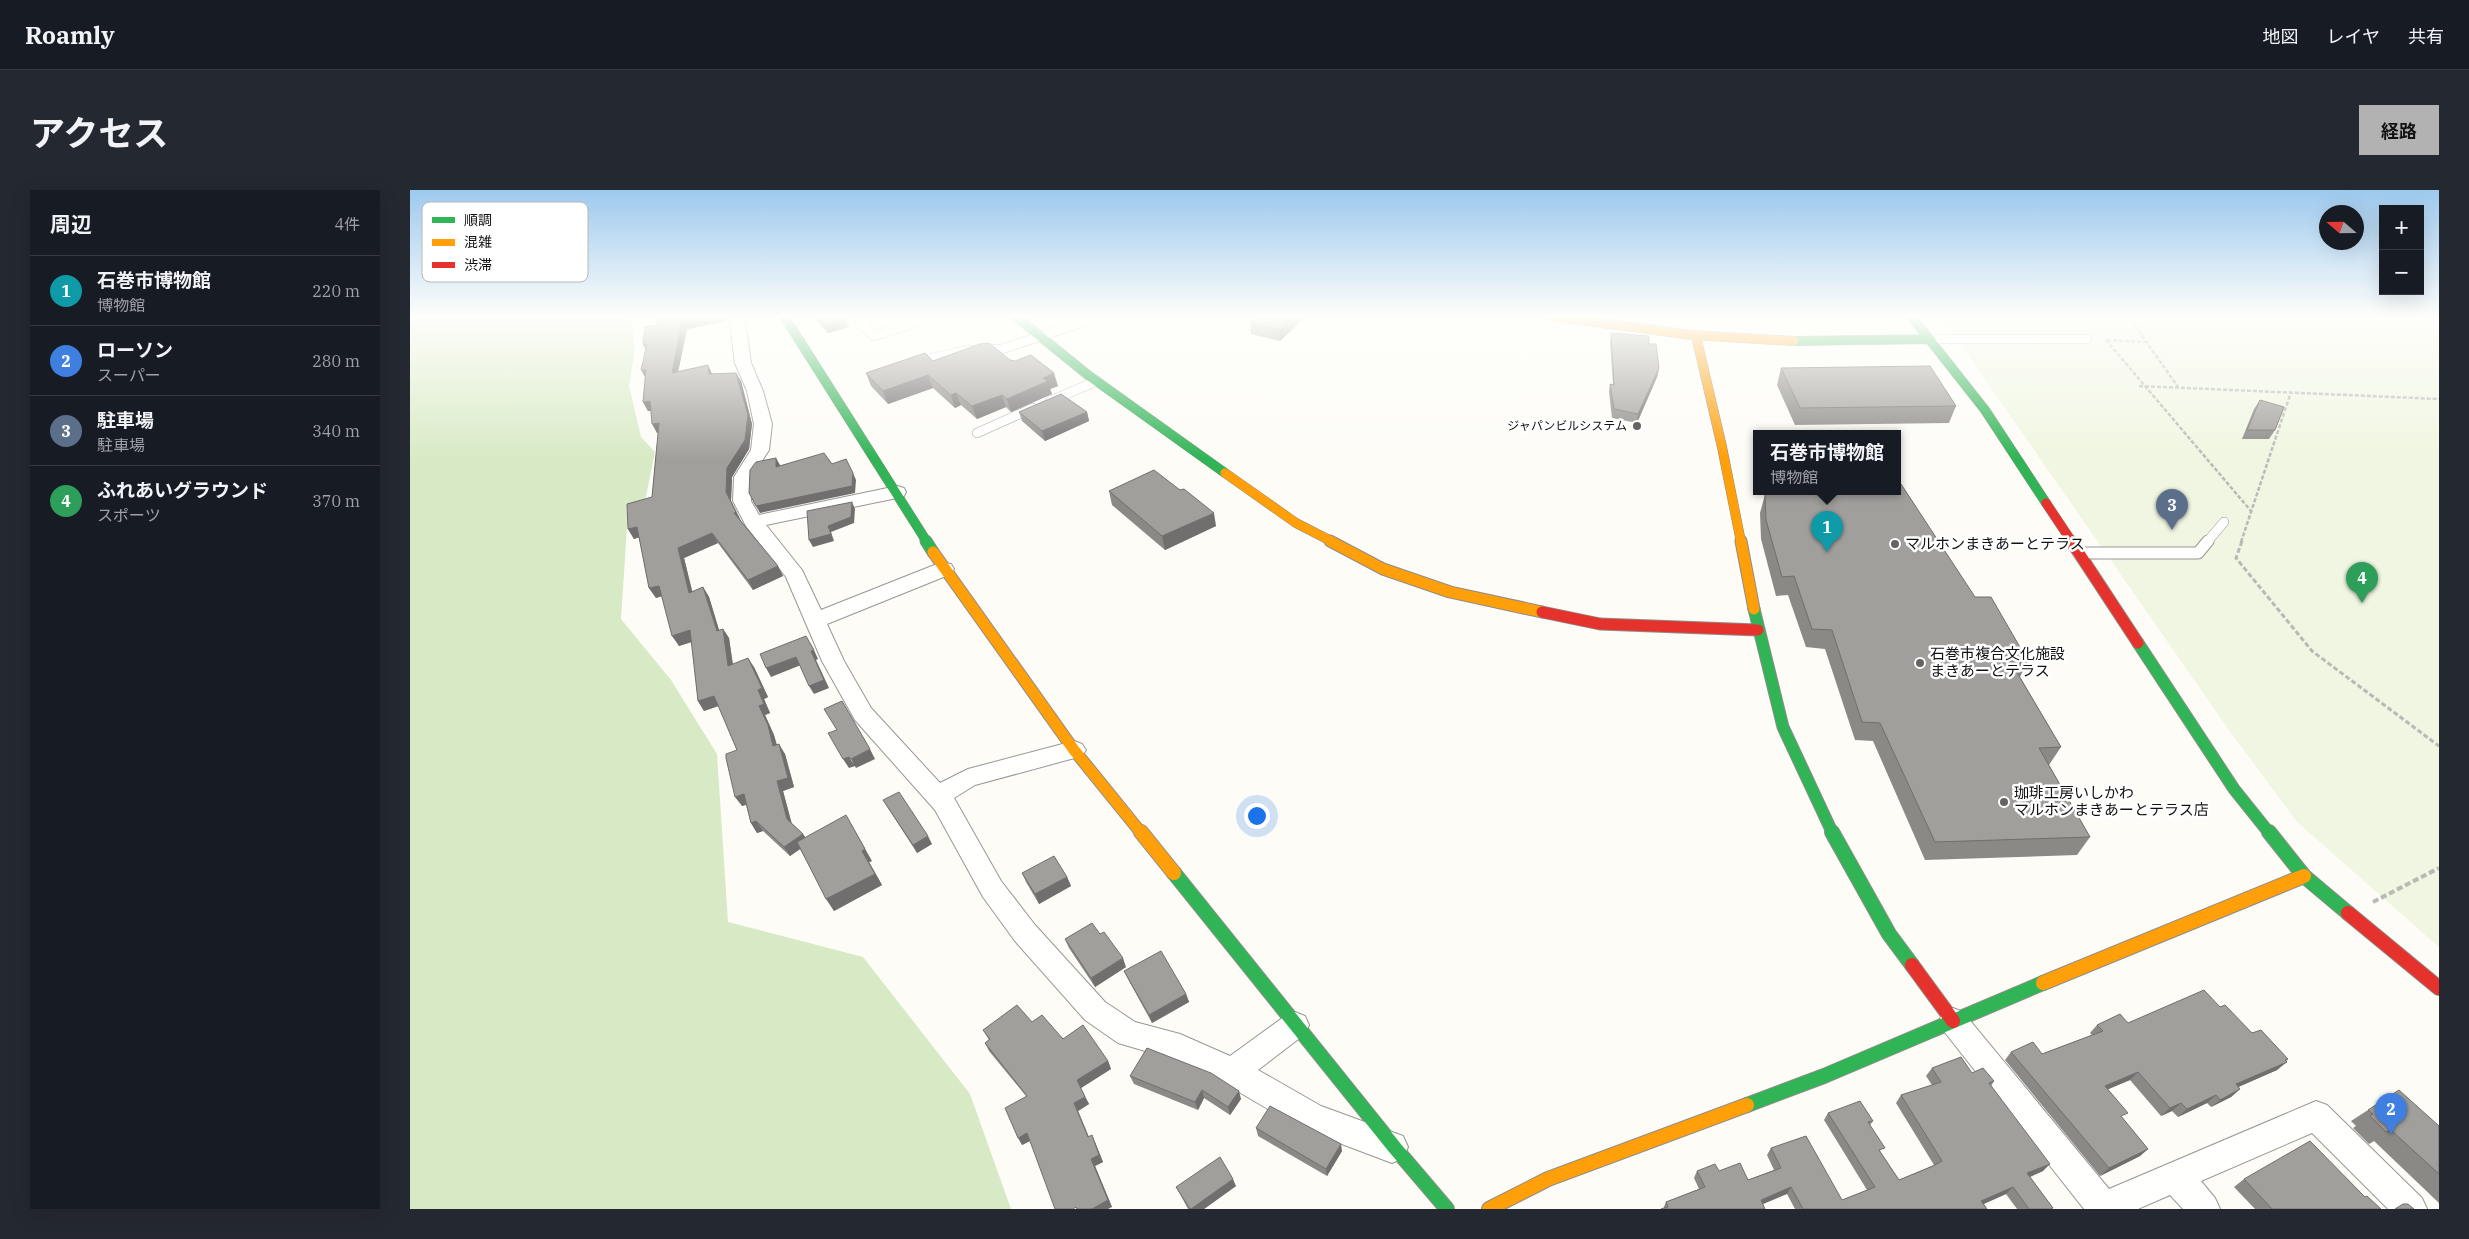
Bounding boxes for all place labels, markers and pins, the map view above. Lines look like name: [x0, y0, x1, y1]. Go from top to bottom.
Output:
place label: ジャパンビルシステム: [1507, 418, 1627, 433]
marker: ジャパンビルシステム: [1631, 420, 1643, 432]
pin: 3: [2156, 489, 2188, 530]
pin: 1: [1811, 511, 1843, 552]
place label: マルホンまきあーとテラス: [1905, 534, 2085, 553]
marker: マルホンまきあーとテラス: [1889, 538, 1901, 550]
pin: 4: [2346, 562, 2378, 603]
place label: 石巻市複合文化施設 まきあーとテラス: [1930, 644, 2065, 680]
marker: 石巻市複合文化施設 まきあーとテラス: [1914, 657, 1926, 669]
place label: 珈琲工房いしかわ マルホンまきあーとテラス店: [2014, 783, 2209, 819]
marker: 珈琲工房いしかわ マルホンまきあーとテラス店: [1998, 796, 2010, 808]
pin: 2: [2375, 1093, 2407, 1134]

